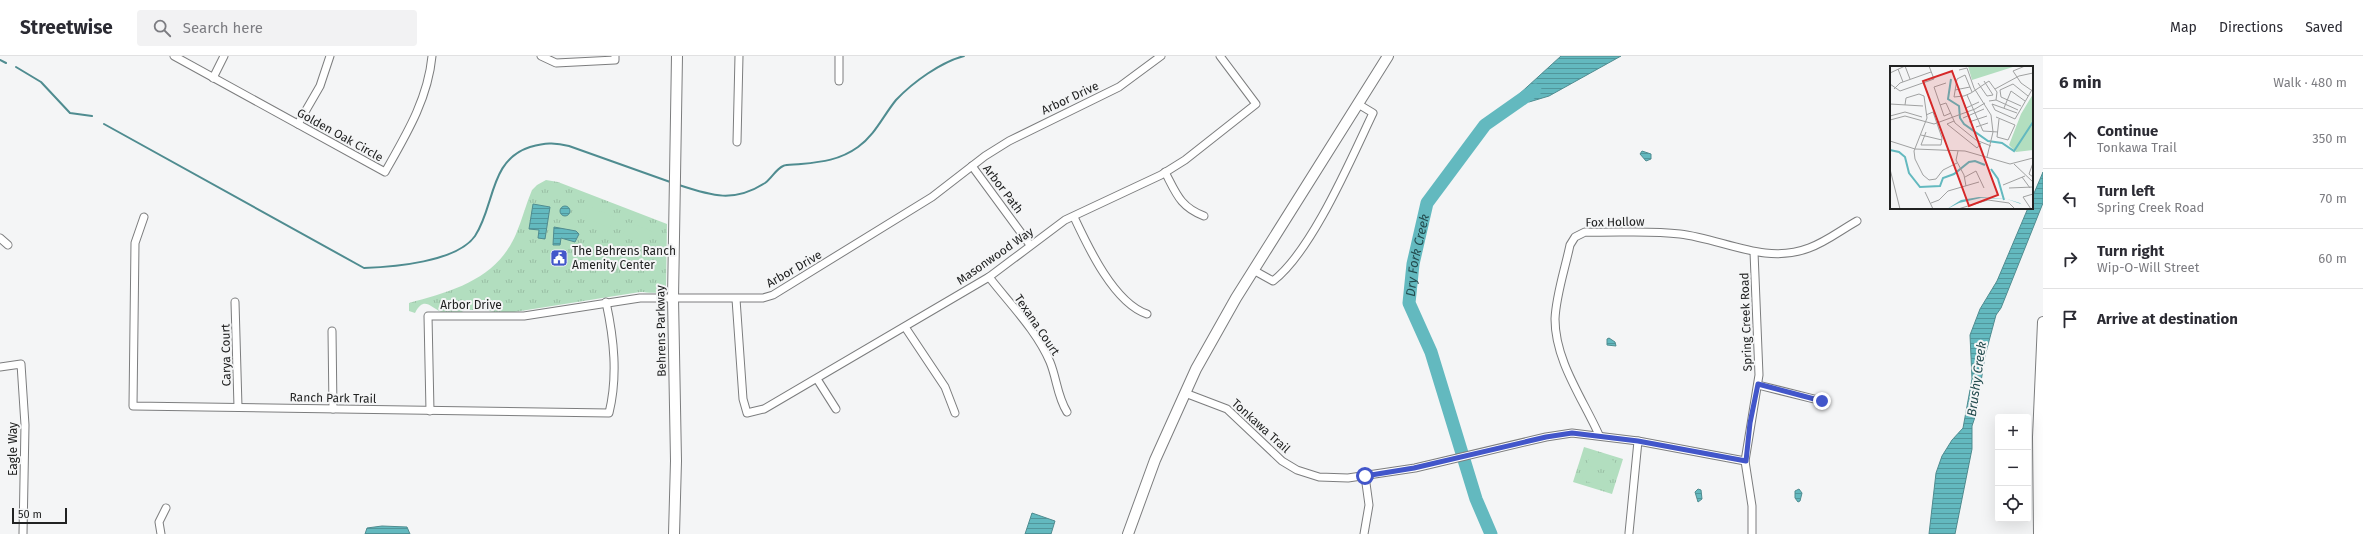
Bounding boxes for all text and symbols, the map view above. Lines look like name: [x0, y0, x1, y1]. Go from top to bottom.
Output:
search box: [137, 10, 417, 46]
text: Streetwise: [20, 16, 113, 39]
icon: search: [151, 17, 173, 39]
text: Search here: [183, 19, 263, 37]
text: Map: [2170, 19, 2197, 36]
text: Directions: [2219, 19, 2283, 36]
text: Saved: [2305, 19, 2343, 36]
inset map: [1890, 66, 2033, 209]
text: 6 min: [2059, 72, 2102, 93]
text: Walk · 480 m: [2273, 75, 2347, 90]
street label: Arbor Drive: [1039, 79, 1101, 117]
street label: Golden Oak Circle: [295, 106, 385, 164]
text: Continue: [2097, 122, 2158, 140]
icon: ahead: [2059, 128, 2081, 150]
text: 350 m: [2312, 131, 2347, 146]
text: Tonkawa Trail: [2097, 140, 2177, 155]
street label: Arbor Path: [980, 162, 1026, 216]
text: Turn left: [2097, 182, 2155, 200]
icon: left: [2059, 188, 2081, 210]
text: 70 m: [2320, 191, 2347, 206]
text: Spring Creek Road: [2097, 200, 2204, 215]
water label: Dry Fork Creek: [1403, 213, 1432, 297]
street label: Fox Hollow: [1585, 214, 1645, 230]
street label: Masonwood Way: [954, 224, 1036, 288]
text: Turn right: [2097, 242, 2164, 260]
place label: The Behrens Ranch Amenity Center: [572, 244, 676, 272]
public building icon: The Behrens Ranch Amenity Center: [549, 248, 569, 268]
street label: Arbor Drive: [764, 248, 824, 290]
icon: right: [2059, 248, 2081, 270]
text: 60 m: [2318, 251, 2347, 266]
text: Wip-O-Will Street: [2097, 260, 2199, 275]
street label: Spring Creek Road: [1737, 272, 1755, 372]
street label: Behrens Parkway: [653, 285, 669, 377]
street label: Texana Court: [1012, 292, 1063, 359]
street label: Arbor Drive: [440, 298, 502, 312]
icon: arrive: [2059, 308, 2081, 330]
text: Arrive at destination: [2097, 310, 2238, 328]
street label: Carya Court: [218, 323, 234, 386]
water label: Brushy Creek: [1964, 341, 1989, 417]
street label: Ranch Park Trail: [289, 390, 377, 406]
route end: [1813, 392, 1831, 410]
street label: Tonkawa Trail: [1229, 396, 1293, 456]
map controls: [1995, 414, 2031, 522]
button: +: [1995, 414, 2031, 450]
street label: Eagle Way: [6, 422, 20, 476]
button: −: [1995, 450, 2031, 486]
route start: [1356, 467, 1374, 485]
button: locate: [1995, 486, 2031, 522]
scale bar: [12, 506, 67, 525]
text: 50 m: [18, 508, 42, 521]

